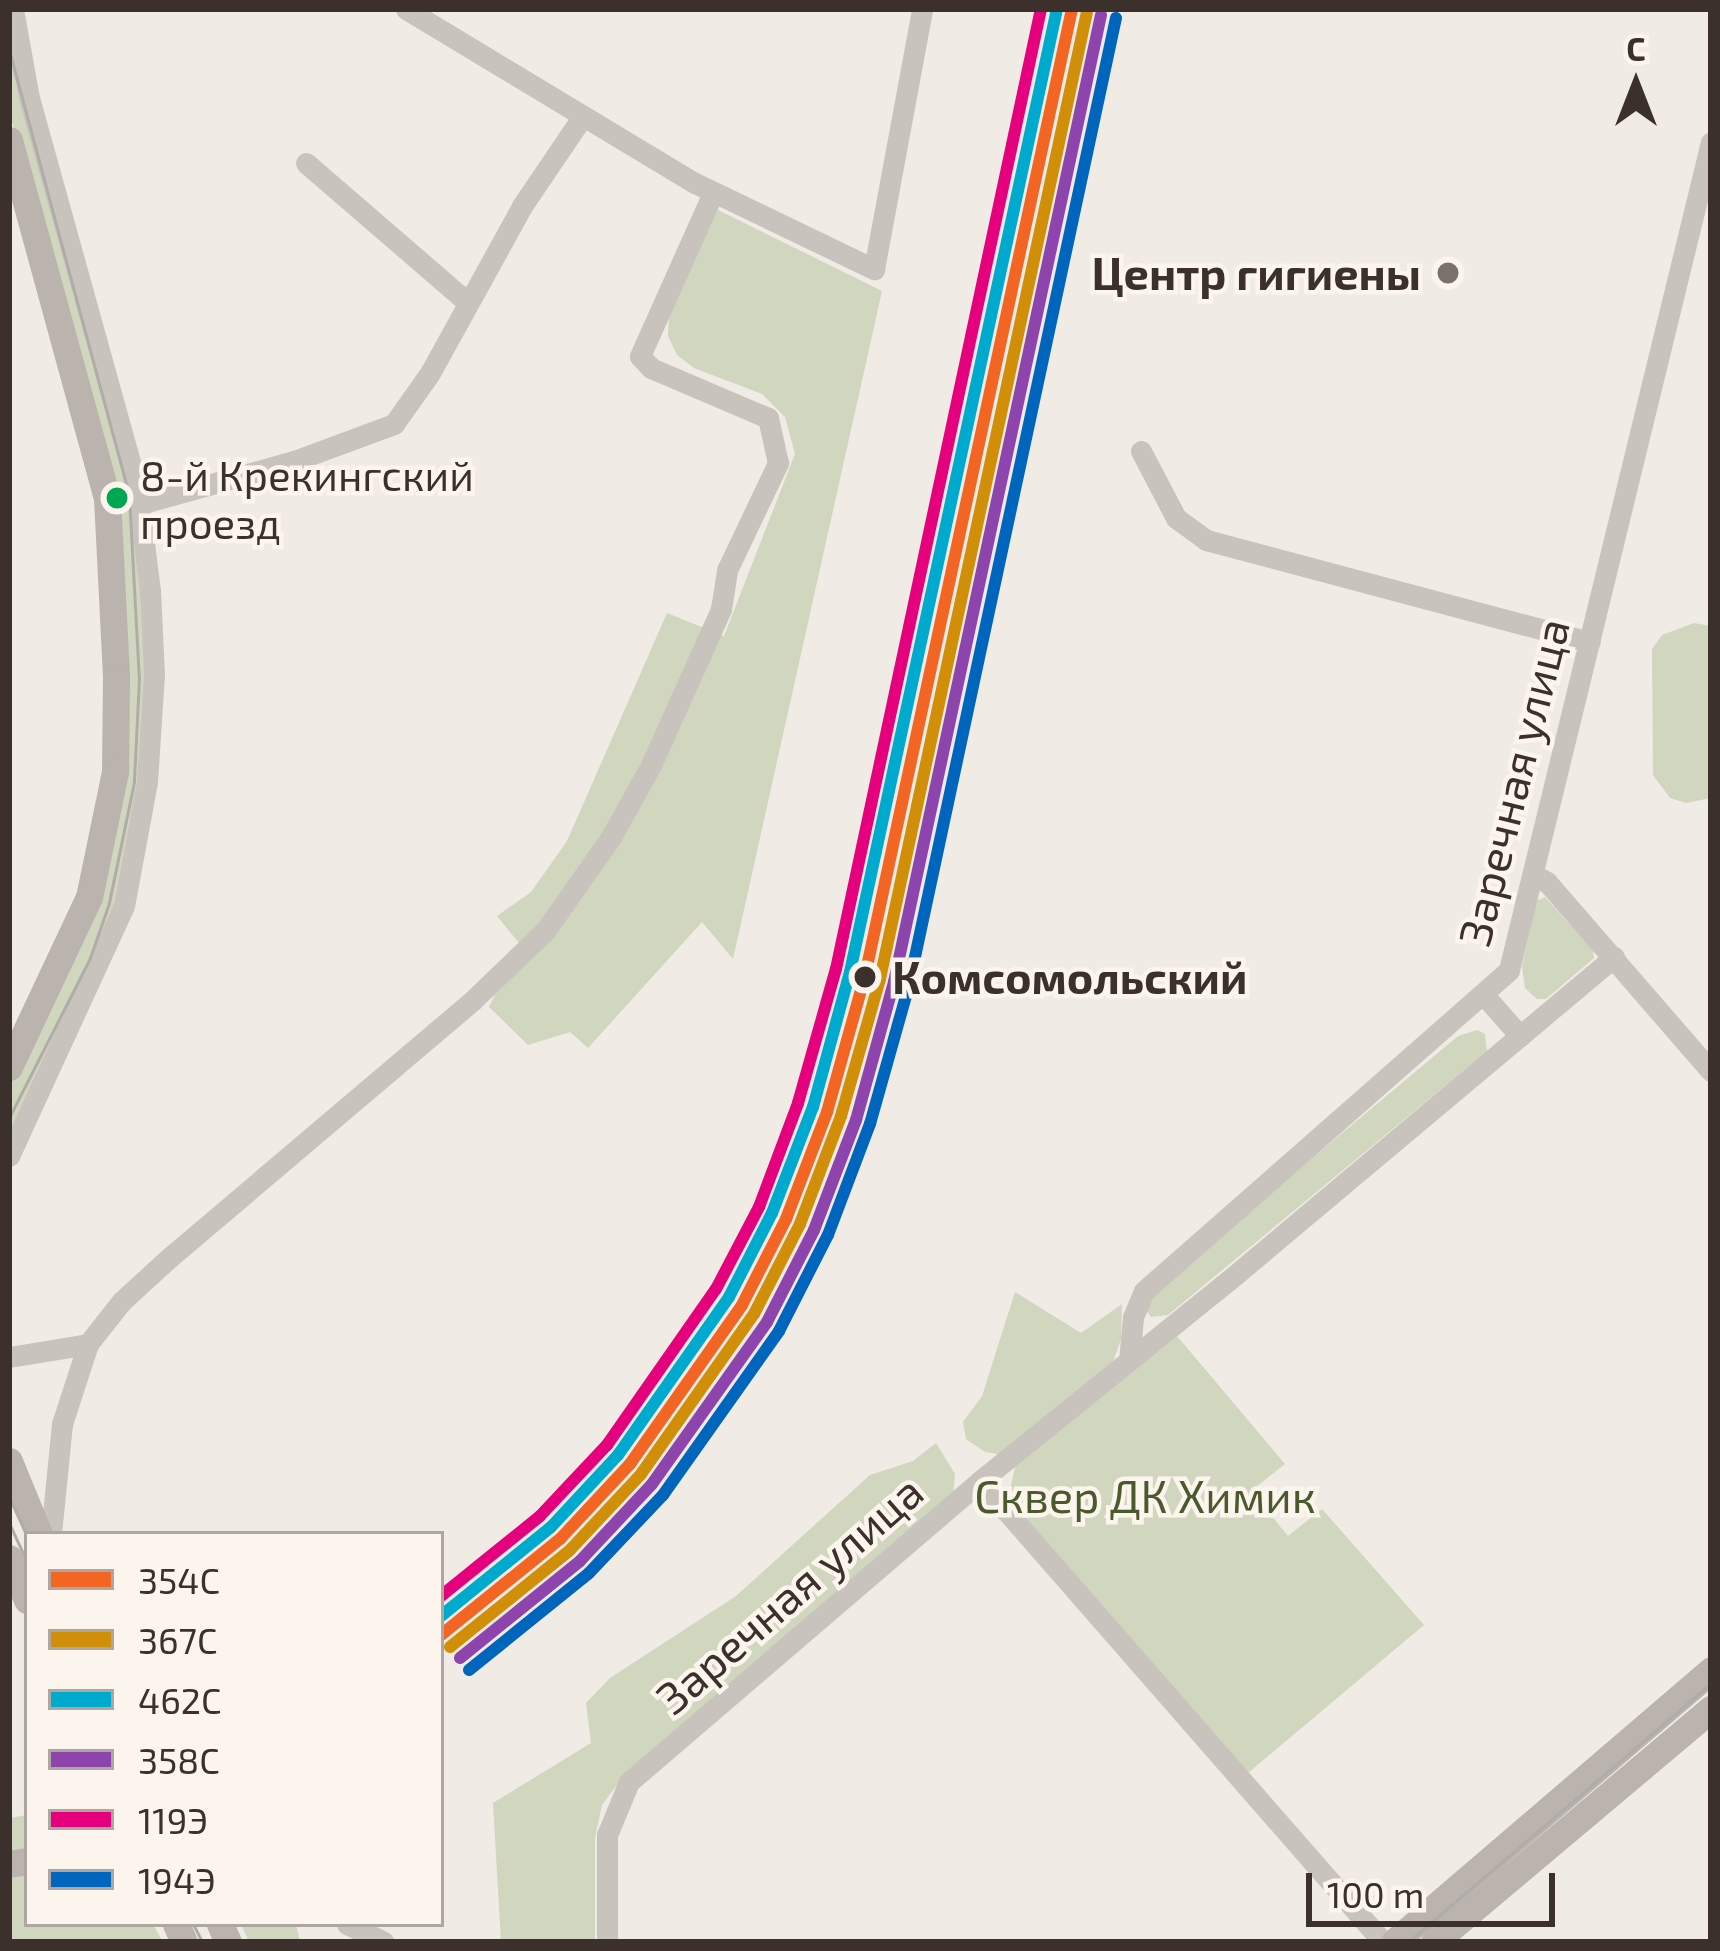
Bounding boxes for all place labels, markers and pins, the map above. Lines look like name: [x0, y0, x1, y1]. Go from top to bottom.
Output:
place label: Центр гигиены: [1091, 246, 1421, 300]
marker: Центр гигиены: [1432, 257, 1464, 289]
place label: 8-й Крекингский проезд: [140, 449, 474, 548]
marker: 8-й Крекингский проезд: [106, 487, 128, 509]
place label: Комсомольский: [892, 950, 1247, 1004]
marker: Комсомольский: [849, 961, 881, 993]

